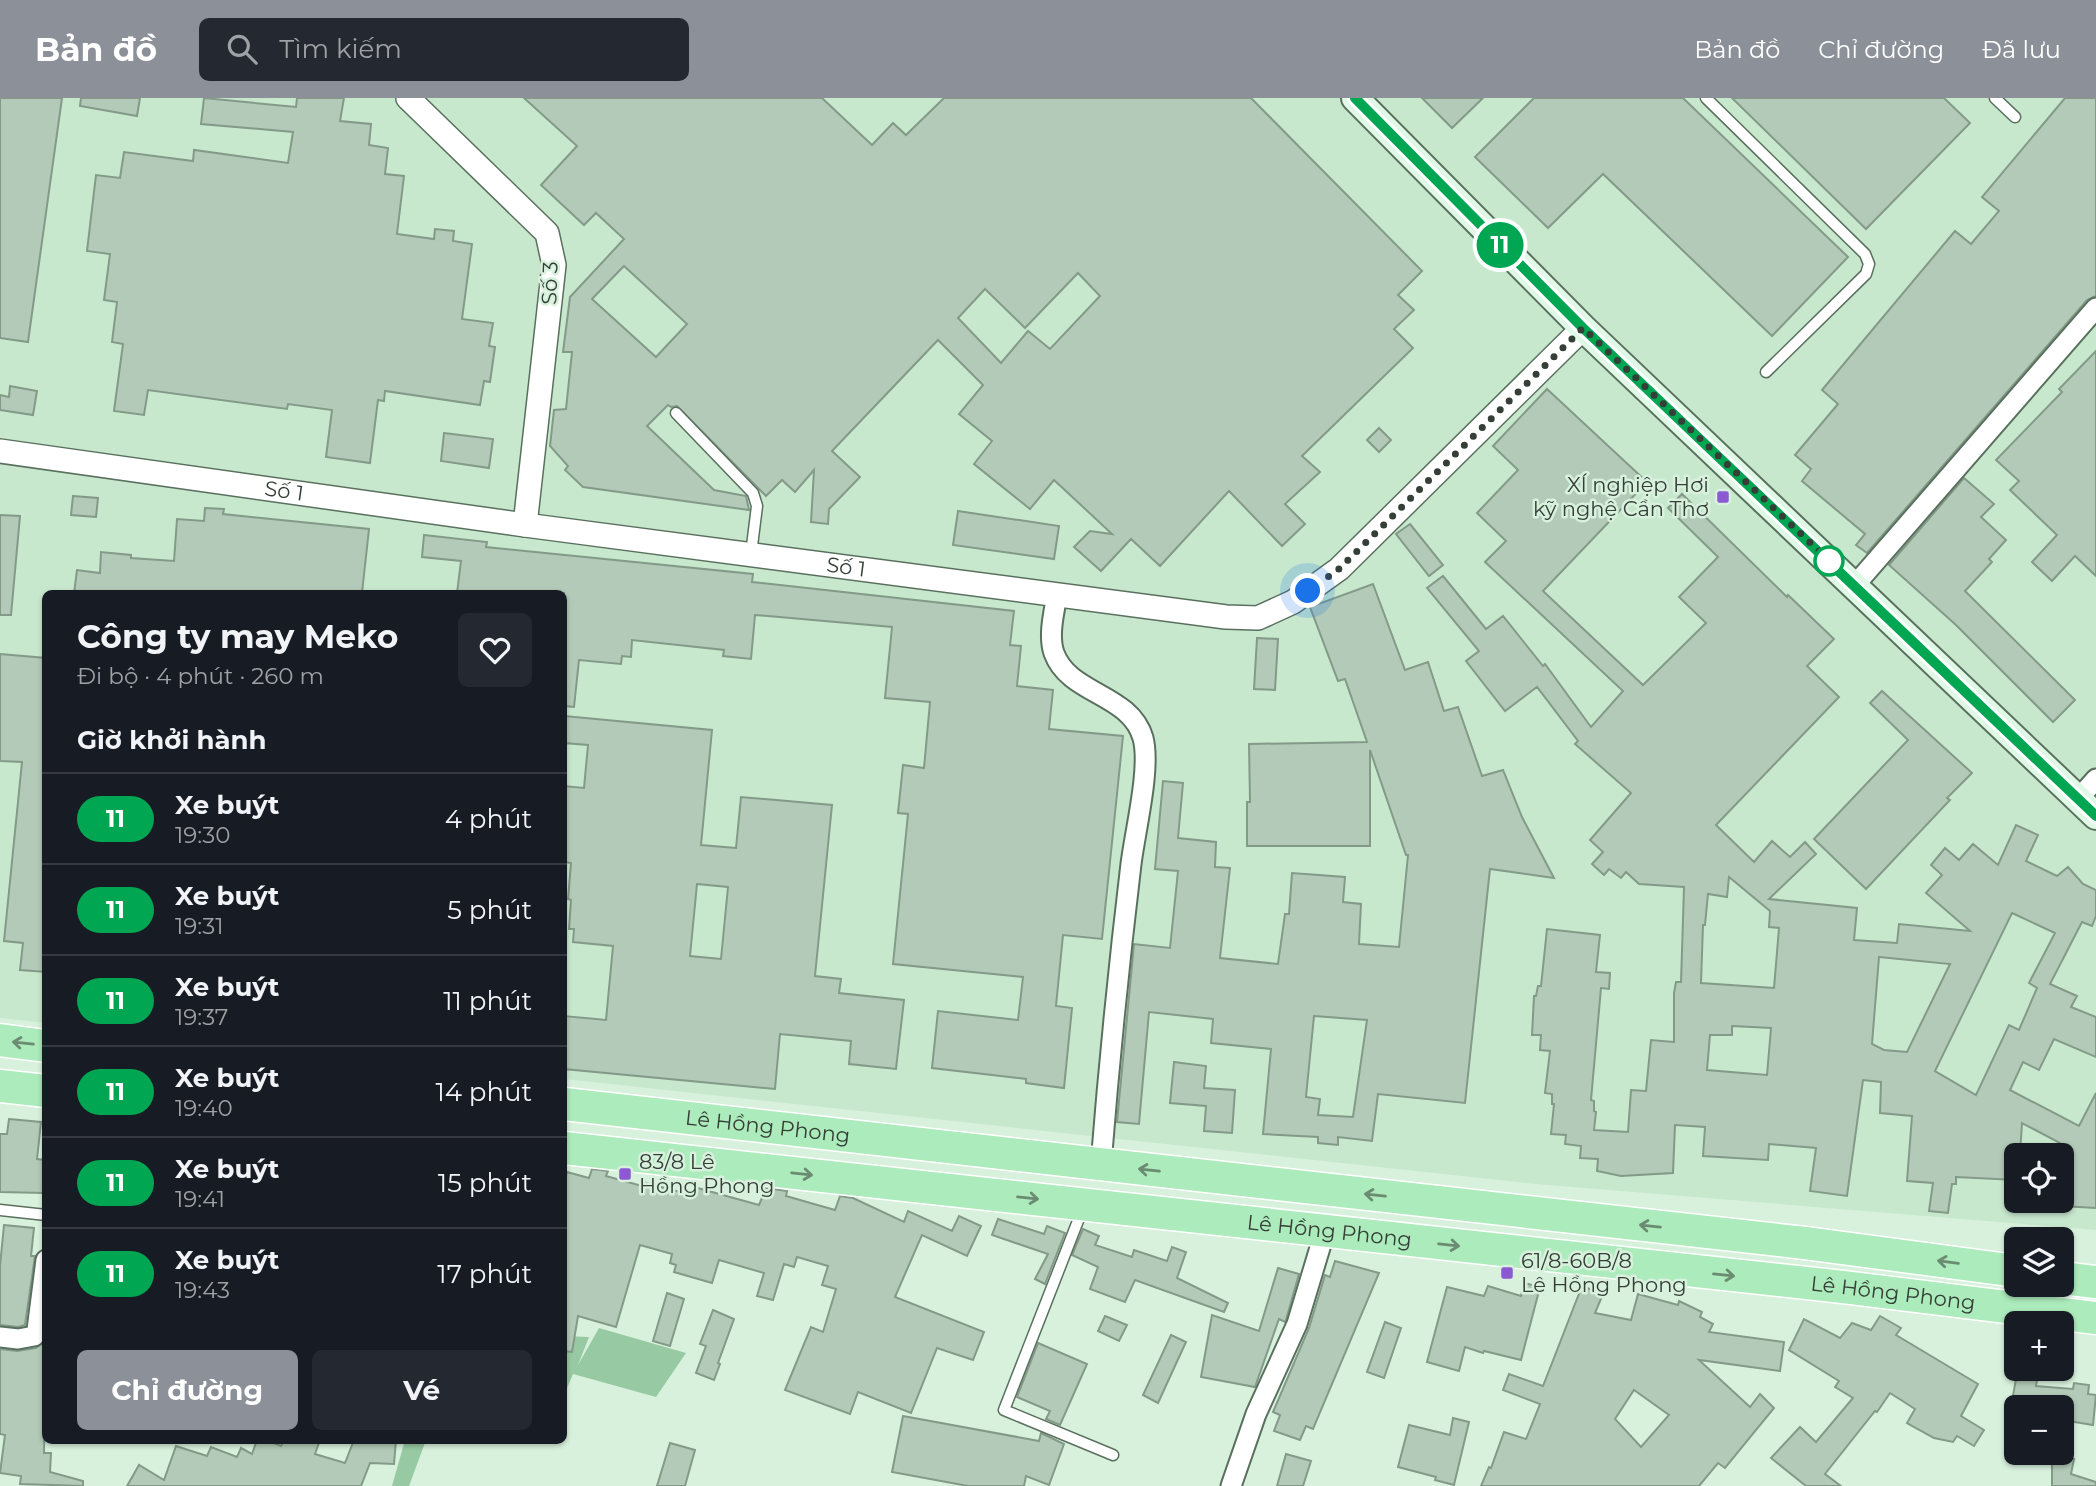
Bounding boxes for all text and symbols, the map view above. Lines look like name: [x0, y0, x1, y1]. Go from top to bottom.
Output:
search box: [199, 18, 689, 81]
text: Bản đồ: [35, 29, 157, 69]
icon: search: [223, 30, 261, 68]
text: Tìm kiếm: [279, 33, 402, 65]
text: Bản đồ: [1694, 35, 1780, 64]
text: Chỉ đường: [1818, 35, 1944, 64]
text: Đã lưu: [1982, 35, 2061, 64]
line badge: 11: [1468, 222, 1532, 268]
text: 11: [1491, 230, 1509, 259]
street label: Số 3: [536, 261, 563, 305]
place label: XÍ nghiệp Hơi kỹ nghệ Cần Thơ: [1533, 472, 1709, 521]
street label: Số 1: [263, 475, 305, 506]
marker: XÍ nghiệp Hơi kỹ nghệ Cần Thơ: [1715, 489, 1731, 505]
unlabelled marker: [1814, 546, 1844, 576]
street label: Số 1: [825, 552, 867, 582]
your location: [1290, 573, 1325, 608]
button: heart: [458, 613, 532, 687]
text: Công ty may Meko: [77, 616, 398, 656]
text: Đi bộ · 4 phút · 260 m: [77, 662, 324, 690]
text: Giờ khởi hành: [77, 724, 267, 756]
text: Xe buýt: [175, 789, 279, 821]
text: 4 phút: [445, 803, 532, 835]
text: 11: [106, 804, 125, 833]
text: 19:30: [175, 821, 230, 849]
text: Xe buýt: [175, 880, 279, 912]
text: 5 phút: [447, 894, 532, 926]
text: 11: [106, 895, 125, 924]
text: 19:31: [175, 912, 223, 940]
text: Xe buýt: [175, 971, 279, 1003]
text: 11 phút: [443, 985, 532, 1017]
text: 11: [106, 986, 125, 1015]
text: 19:37: [175, 1003, 228, 1031]
one-way arrow: [12, 1036, 35, 1049]
text: Xe buýt: [175, 1062, 279, 1094]
text: 14 phút: [435, 1076, 532, 1108]
text: 11: [106, 1077, 125, 1106]
text: 19:40: [175, 1094, 233, 1122]
street label: Lê Hồng Phong: [684, 1105, 852, 1148]
map controls: [2004, 1143, 2074, 1465]
button: locate: [2004, 1143, 2074, 1213]
place label: 83/8 Lê Hồng Phong: [639, 1149, 774, 1198]
text: Xe buýt: [175, 1153, 279, 1185]
one-way arrow: [1138, 1163, 1161, 1176]
marker: 83/8 Lê Hồng Phong: [617, 1166, 633, 1182]
text: 15 phút: [438, 1167, 532, 1199]
one-way arrow: [790, 1167, 813, 1180]
text: 11: [106, 1168, 125, 1197]
text: 19:41: [175, 1185, 225, 1213]
one-way arrow: [1364, 1188, 1387, 1201]
one-way arrow: [1016, 1192, 1039, 1205]
street label: Lê Hồng Phong: [1246, 1209, 1413, 1252]
one-way arrow: [1639, 1219, 1661, 1232]
button: layers: [2004, 1227, 2074, 1297]
one-way arrow: [1437, 1238, 1460, 1251]
text: Xe buýt: [175, 1244, 279, 1276]
place label: 61/8-60B/8 Lê Hồng Phong: [1521, 1248, 1687, 1297]
one-way arrow: [1937, 1256, 1960, 1269]
text: 17 phút: [437, 1258, 532, 1290]
text: 11: [106, 1259, 125, 1288]
marker: 61/8-60B/8 Lê Hồng Phong: [1499, 1265, 1515, 1281]
one-way arrow: [1712, 1268, 1735, 1281]
street label: Lê Hồng Phong: [1809, 1271, 1977, 1315]
text: 19:43: [175, 1276, 230, 1304]
button: +: [2004, 1311, 2074, 1381]
button: Chỉ đường: [77, 1350, 298, 1430]
button: Vé: [312, 1350, 532, 1430]
button: −: [2004, 1395, 2074, 1465]

